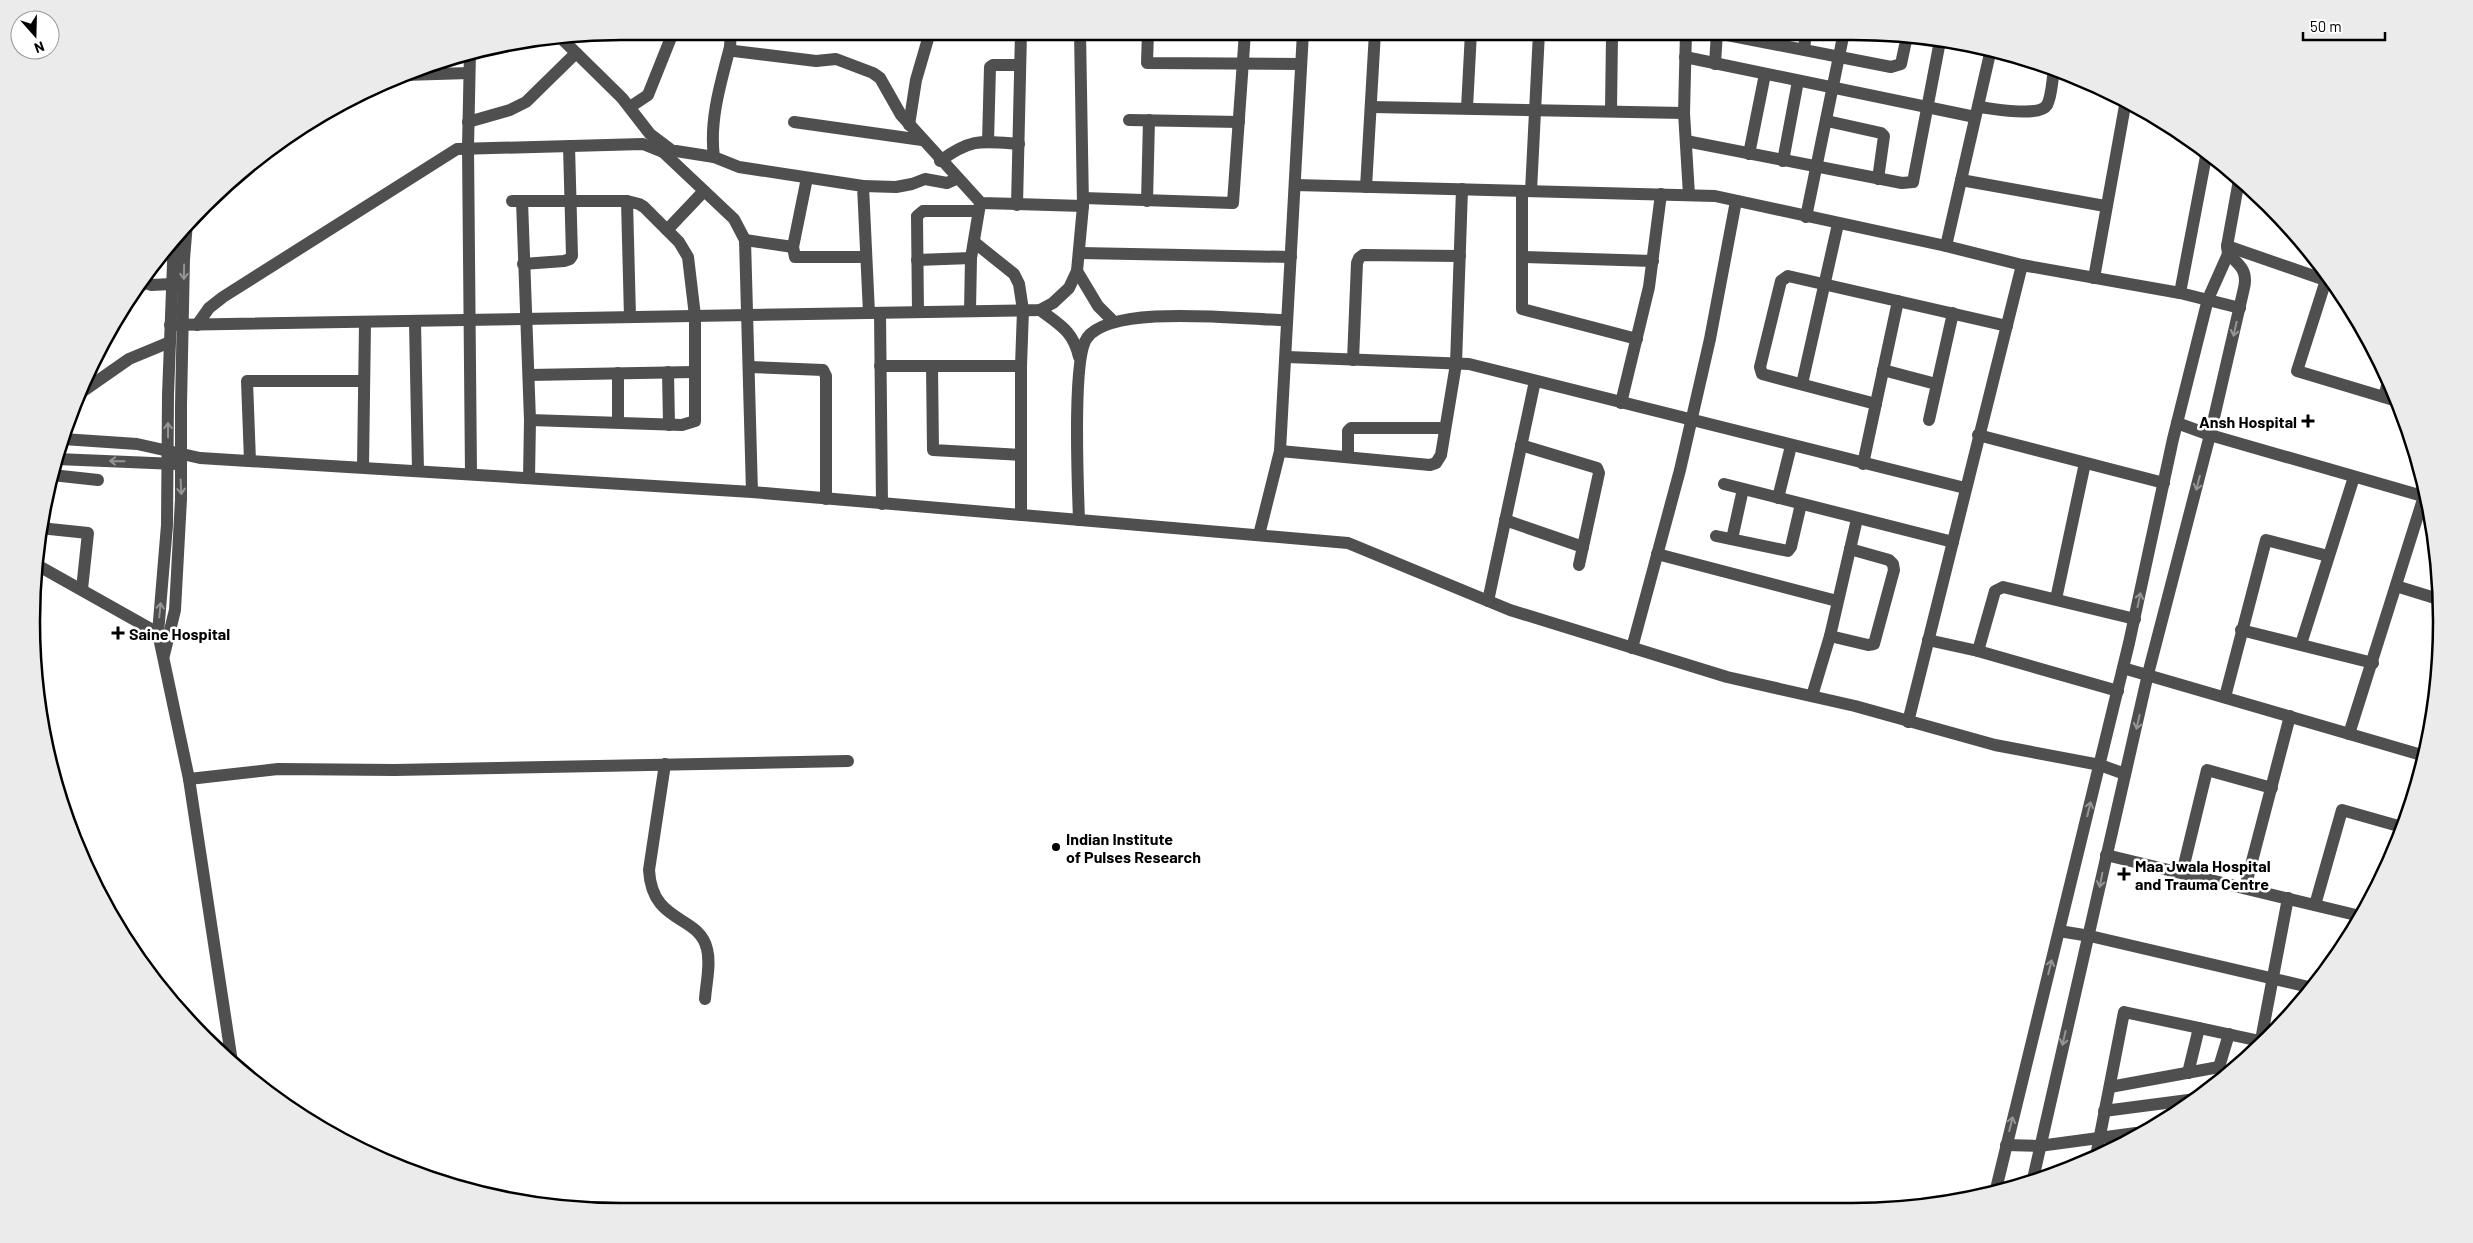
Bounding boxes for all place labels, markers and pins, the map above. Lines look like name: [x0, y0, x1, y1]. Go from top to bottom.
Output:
place label: Ansh Hospital: [2199, 412, 2297, 431]
marker: Ansh Hospital: [2301, 414, 2315, 428]
place label: Saine Hospital: [129, 624, 230, 643]
marker: Saine Hospital: [111, 626, 125, 640]
place label: Indian Institute of Pulses Research: [1066, 829, 1201, 866]
marker: Indian Institute of Pulses Research: [1050, 841, 1062, 853]
place label: Maa Jwala Hospital and Trauma Centre: [2135, 856, 2271, 893]
marker: Maa Jwala Hospital and Trauma Centre: [2117, 867, 2131, 881]

